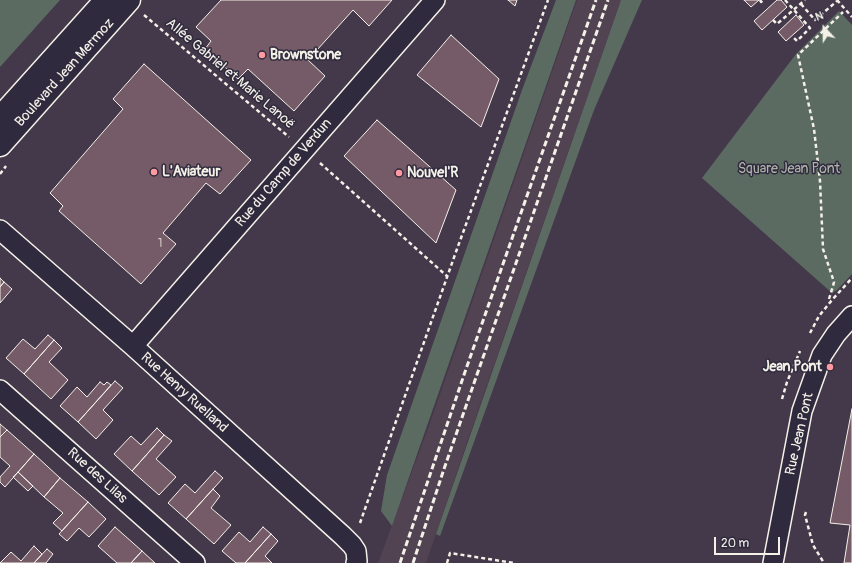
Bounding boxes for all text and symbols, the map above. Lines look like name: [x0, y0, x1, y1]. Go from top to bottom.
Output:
north arrow: [804, 8, 844, 48]
text: N: [813, 9, 825, 24]
street label: Boulevard Jean Mermoz: [12, 15, 118, 131]
street label: Allée Gabriel et Marie Lanoë: [162, 15, 298, 133]
place label: Brownstone: [270, 47, 341, 63]
marker: Brownstone: [257, 50, 267, 60]
street label: Rue du Camp de Verdun: [232, 115, 336, 231]
park label: Square Jean Pont: [738, 161, 840, 177]
place label: L'Aviateur: [162, 164, 220, 180]
place label: Nouvel'R: [407, 165, 458, 181]
marker: L'Aviateur: [149, 167, 159, 177]
marker: Nouvel'R: [394, 168, 404, 178]
house number: 1: [158, 237, 162, 251]
street label: Rue Henry Ruelland: [137, 349, 231, 437]
place label: Jean Pont: [763, 359, 822, 375]
marker: Jean Pont: [825, 362, 835, 372]
street label: Rue Jean Pont: [782, 391, 818, 477]
street label: Rue des Lilas: [64, 445, 130, 507]
scale bar: [716, 529, 782, 555]
text: 20 m: [721, 536, 749, 551]

